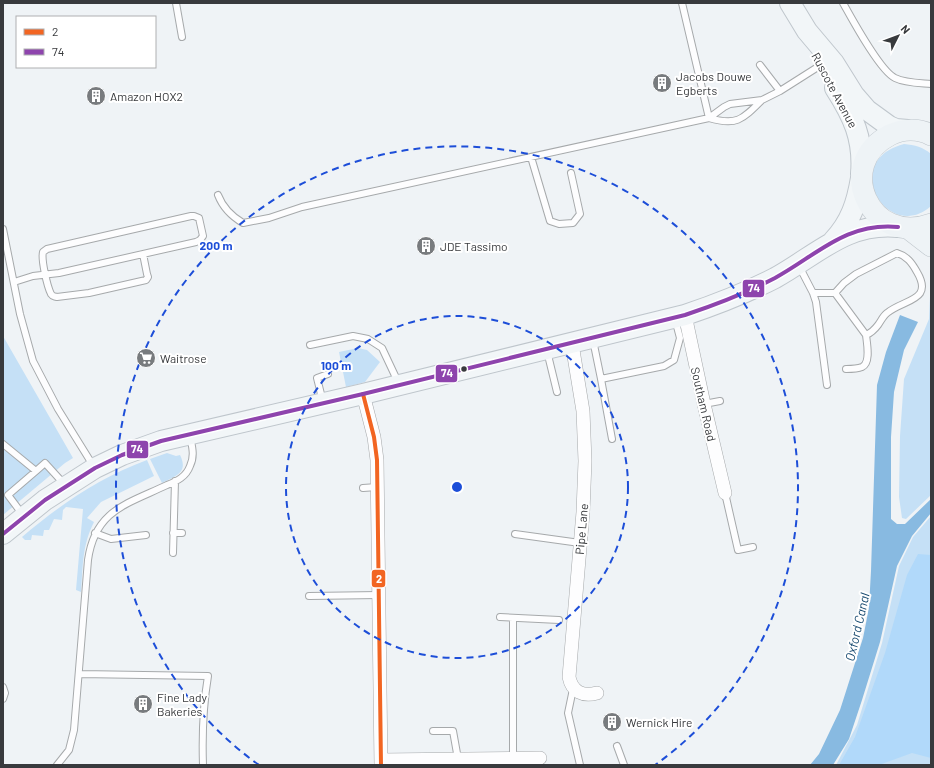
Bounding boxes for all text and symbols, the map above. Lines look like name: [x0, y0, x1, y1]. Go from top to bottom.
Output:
legend: [16, 16, 156, 68]
north arrow: [878, 16, 918, 56]
text: N: [899, 22, 913, 36]
text: 2: [52, 24, 58, 38]
text: 74: [52, 44, 64, 58]
street label: Ruscote Avenue: [809, 50, 861, 130]
place label: Jacobs Douwe Egberts: [676, 69, 752, 97]
building icon: Jacobs Douwe Egberts: [651, 72, 673, 94]
building icon: Amazon HOX2: [85, 85, 107, 107]
place label: Amazon HOX2: [110, 89, 183, 103]
building icon: JDE Tassimo: [415, 235, 437, 257]
text: 200 m: [200, 238, 232, 252]
place label: JDE Tassimo: [440, 239, 508, 253]
line badge: 74: [742, 279, 765, 298]
text: 74: [748, 281, 760, 294]
supermarket icon: Waitrose: [135, 347, 157, 369]
place label: Waitrose: [160, 351, 207, 365]
text: 100 m: [321, 358, 351, 372]
line badge: 74: [435, 364, 458, 383]
unlabelled marker: [459, 364, 469, 374]
street label: Southam Road: [689, 365, 719, 443]
text: 74: [441, 366, 453, 379]
line badge: 74: [126, 440, 149, 459]
text: 74: [131, 442, 143, 455]
centre of rings: [450, 480, 464, 494]
street label: Pipe Lane: [572, 503, 590, 555]
line badge: 2: [371, 569, 386, 588]
text: 2: [376, 572, 382, 585]
water label: Oxford Canal: [841, 591, 873, 663]
place label: Fine Lady Bakeries: [157, 690, 208, 718]
building icon: Fine Lady Bakeries: [132, 693, 154, 715]
building icon: Wernick Hire: [601, 711, 623, 733]
place label: Wernick Hire: [626, 715, 693, 729]

